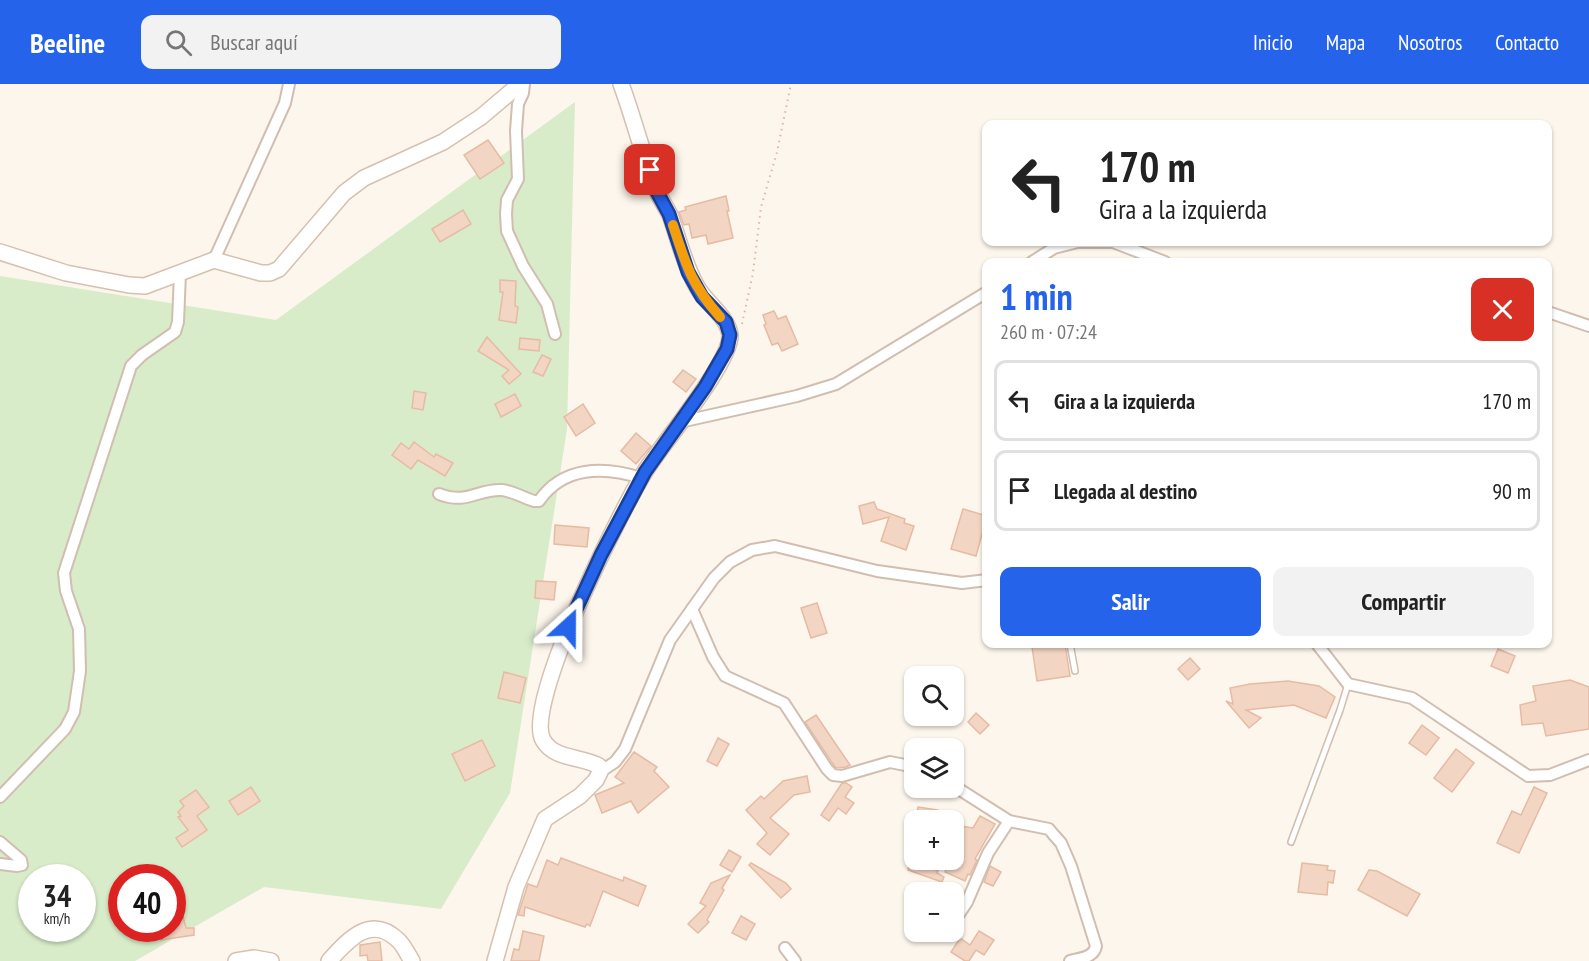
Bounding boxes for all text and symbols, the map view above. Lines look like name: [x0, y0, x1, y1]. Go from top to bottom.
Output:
search box: [141, 15, 561, 69]
text: Beeline: [30, 24, 105, 61]
icon: search: [162, 26, 195, 59]
text: Buscar aquí: [210, 28, 298, 56]
text: Inicio: [1253, 29, 1293, 56]
text: Mapa: [1326, 29, 1365, 56]
text: Nosotros: [1398, 29, 1462, 56]
text: Contacto: [1495, 29, 1559, 56]
text: 170 m: [1099, 139, 1196, 194]
pin: [624, 144, 675, 195]
icon: left: [1000, 144, 1078, 222]
icon: arrive: [633, 153, 666, 186]
text: Gira a la izquierda: [1099, 192, 1267, 226]
text: 1 min: [1000, 273, 1073, 320]
button: close: [1471, 278, 1534, 341]
text: 260 m · 07:24: [1000, 319, 1097, 345]
icon: left: [1003, 384, 1036, 417]
text: Gira a la izquierda: [1054, 387, 1195, 415]
text: 170 m: [1482, 387, 1531, 415]
icon: arrive: [1003, 474, 1036, 507]
text: Llegada al destino: [1054, 477, 1197, 505]
text: 90 m: [1492, 477, 1531, 505]
button: Salir: [1000, 567, 1261, 636]
button: Compartir: [1273, 567, 1534, 636]
position arrow: [536, 595, 600, 659]
map controls: [904, 666, 964, 942]
button: search: [904, 666, 964, 726]
button: layers: [904, 738, 964, 798]
button: +: [904, 810, 964, 870]
speed limit sign: 40: [108, 864, 186, 942]
text: 34: [43, 876, 71, 915]
button: −: [904, 882, 964, 942]
text: km/h: [44, 909, 70, 928]

